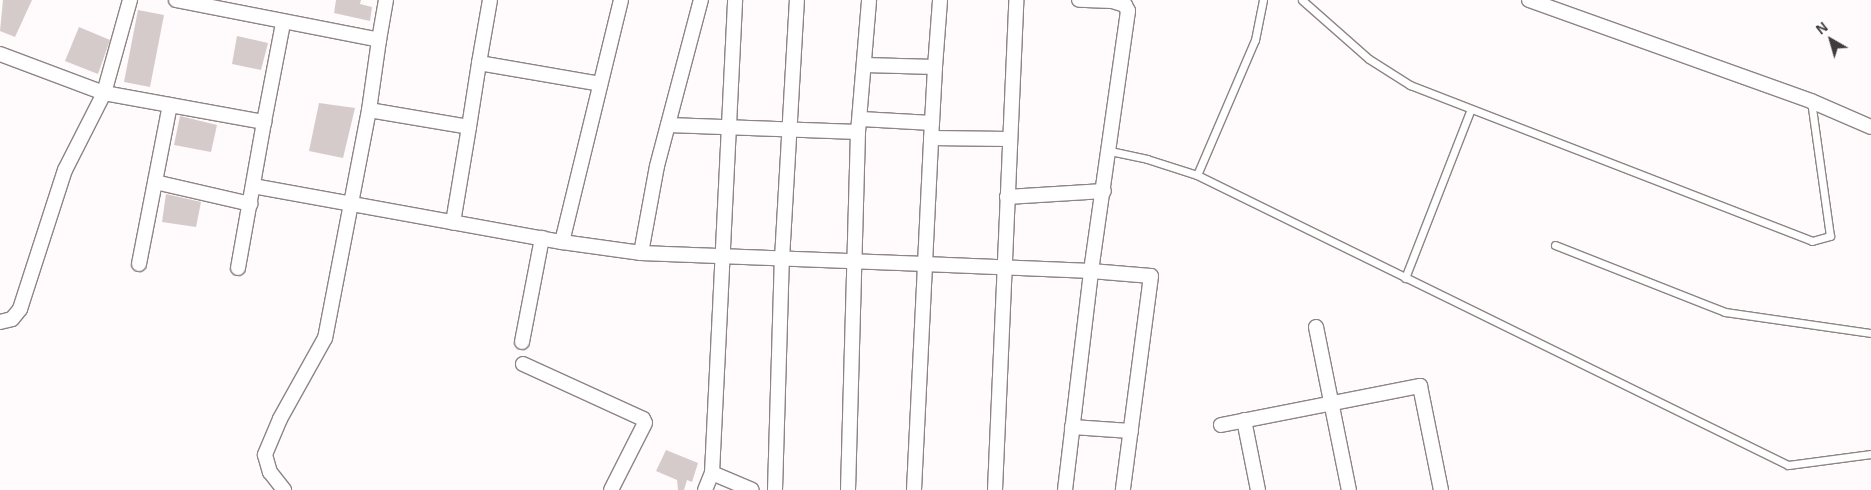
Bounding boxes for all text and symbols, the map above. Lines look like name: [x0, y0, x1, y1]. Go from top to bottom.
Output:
north arrow: [1806, 15, 1856, 65]
text: N: [1813, 19, 1831, 38]

